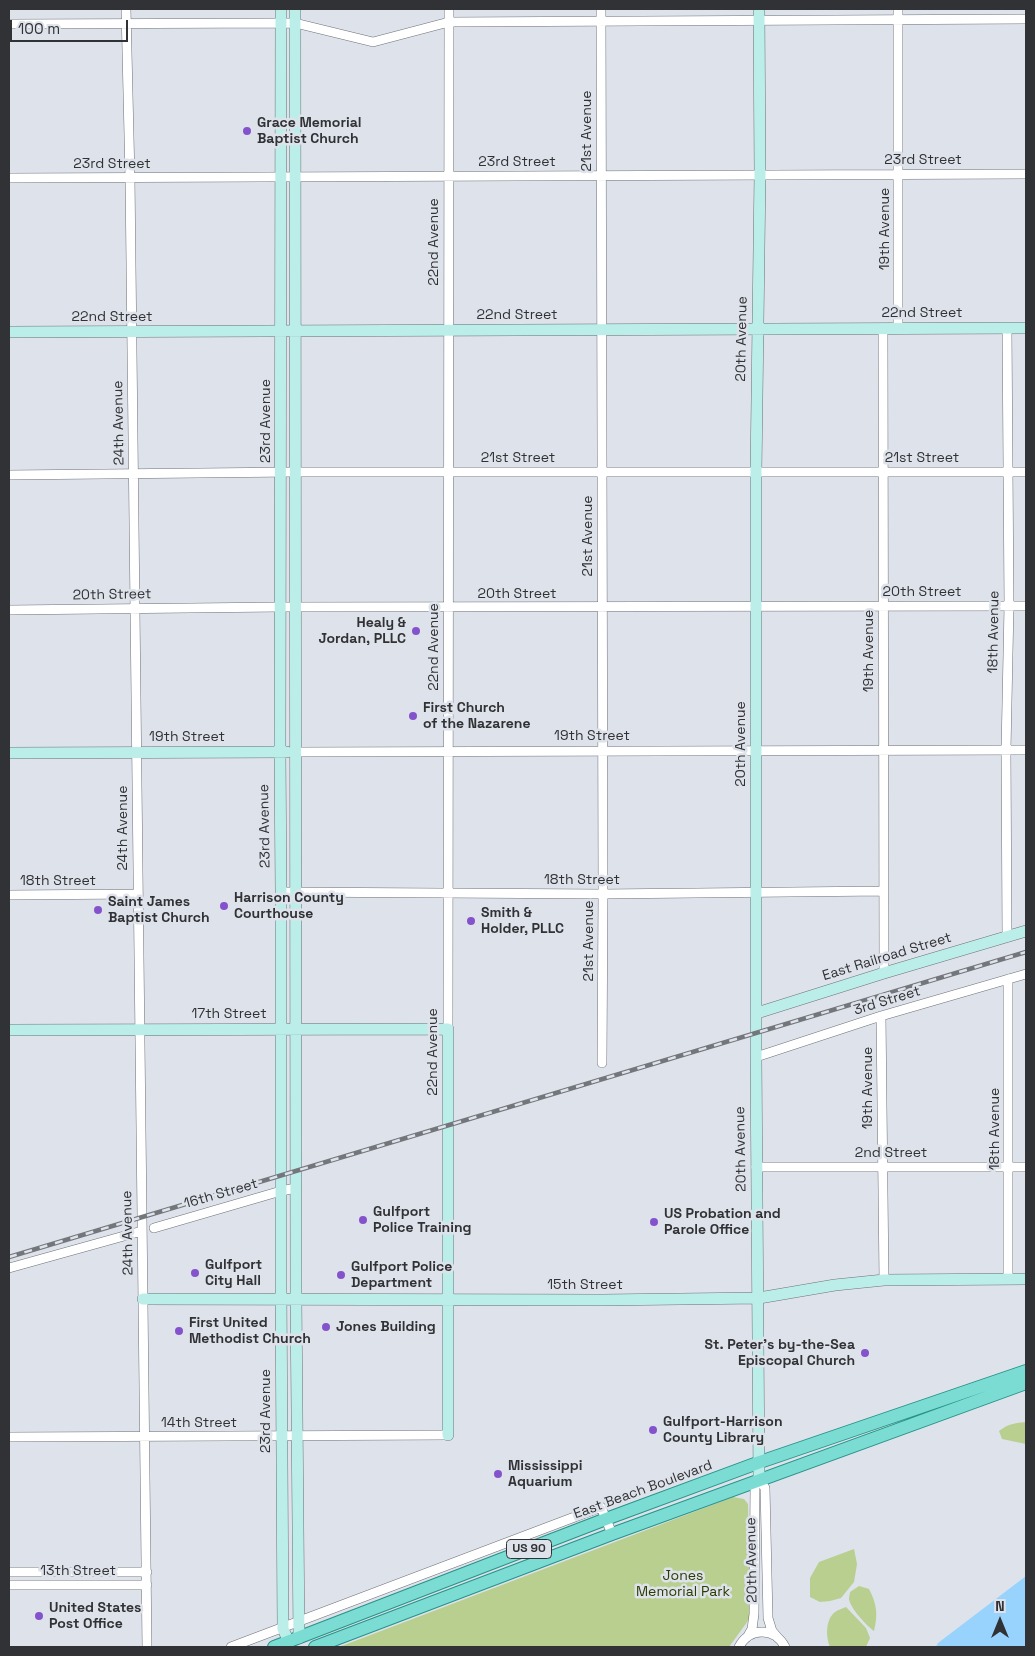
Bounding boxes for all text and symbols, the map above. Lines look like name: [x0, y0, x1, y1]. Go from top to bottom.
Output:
scale bar: [12, 10, 130, 42]
text: 100 m: [18, 19, 60, 38]
street label: 21st Avenue: [579, 91, 595, 171]
place label: Grace Memorial Baptist Church: [257, 115, 361, 148]
marker: Grace Memorial Baptist Church: [241, 125, 253, 137]
street label: 23rd Street: [884, 152, 962, 168]
street label: 23rd Street: [478, 154, 556, 170]
street label: 23rd Street: [73, 156, 151, 172]
street label: 19th Avenue: [877, 188, 893, 270]
street label: 22nd Avenue: [426, 198, 442, 286]
street label: 20th Avenue: [733, 296, 751, 382]
street label: 22nd Street: [882, 305, 962, 321]
street label: 22nd Street: [477, 307, 557, 323]
street label: 22nd Street: [72, 309, 152, 325]
street label: 23rd Avenue: [258, 379, 274, 463]
street label: 24th Avenue: [110, 380, 128, 466]
street label: 21st Street: [481, 450, 555, 466]
street label: 21st Street: [885, 450, 959, 466]
street label: 21st Avenue: [580, 496, 596, 576]
street label: 20th Street: [883, 584, 961, 600]
street label: 20th Street: [72, 586, 152, 604]
street label: 20th Street: [478, 586, 556, 602]
street label: 18th Avenue: [985, 591, 1003, 673]
street label: 22nd Avenue: [426, 603, 442, 691]
street label: 19th Avenue: [861, 610, 877, 692]
place label: Healy & Jordan, PLLC: [319, 615, 406, 648]
marker: Healy & Jordan, PLLC: [410, 625, 422, 637]
place label: First Church of the Nazarene: [423, 700, 531, 732]
street label: 20th Avenue: [733, 701, 749, 787]
marker: First Church of the Nazarene: [407, 710, 419, 722]
street label: 19th Street: [554, 728, 630, 744]
street label: 19th Street: [149, 729, 225, 745]
street label: 23rd Avenue: [256, 784, 274, 868]
street label: 24th Avenue: [115, 786, 131, 870]
street label: 18th Street: [544, 872, 620, 888]
street label: 18th Street: [20, 873, 96, 889]
place label: Harrison County Courthouse: [234, 890, 344, 922]
place label: Saint James Baptist Church: [108, 894, 210, 926]
marker: Harrison County Courthouse: [218, 900, 230, 912]
street label: 21st Avenue: [581, 901, 597, 981]
marker: Saint James Baptist Church: [92, 904, 104, 916]
place label: Smith & Holder, PLLC: [481, 905, 564, 938]
marker: Smith & Holder, PLLC: [465, 915, 477, 927]
street label: East Railroad Street: [821, 929, 953, 985]
street label: 3rd Street: [852, 983, 922, 1019]
street label: 17th Street: [191, 1006, 267, 1022]
street label: 22nd Avenue: [425, 1008, 441, 1096]
street label: 19th Avenue: [860, 1047, 876, 1129]
street label: 18th Avenue: [987, 1088, 1003, 1170]
street label: 20th Avenue: [732, 1106, 750, 1192]
street label: 2nd Street: [855, 1145, 927, 1161]
street label: 16th Street: [182, 1175, 260, 1213]
street label: 24th Avenue: [119, 1190, 137, 1276]
place label: Gulfport Police Training: [373, 1204, 472, 1236]
place label: US Probation and Parole Office: [664, 1206, 781, 1238]
marker: Gulfport Police Training: [357, 1214, 369, 1226]
marker: US Probation and Parole Office: [648, 1216, 660, 1228]
place label: Gulfport City Hall: [205, 1257, 262, 1290]
place label: Gulfport Police Department: [351, 1259, 452, 1292]
marker: Gulfport City Hall: [189, 1267, 201, 1279]
marker: Gulfport Police Department: [335, 1269, 347, 1281]
street label: 15th Street: [547, 1277, 623, 1293]
place label: First United Methodist Church: [189, 1315, 311, 1348]
place label: Jones Building: [336, 1319, 436, 1335]
marker: Jones Building: [320, 1321, 332, 1333]
marker: First United Methodist Church: [173, 1325, 185, 1337]
place label: St. Peter's by-the-Sea Episcopal Church: [705, 1337, 855, 1370]
marker: St. Peter's by-the-Sea Episcopal Church: [859, 1347, 871, 1359]
street label: 23rd Avenue: [258, 1369, 274, 1453]
place label: Gulfport-Harrison County Library: [663, 1414, 783, 1446]
street label: 14th Street: [161, 1415, 237, 1431]
marker: Gulfport-Harrison County Library: [647, 1424, 659, 1436]
street label: East Beach Boulevard: [571, 1457, 715, 1523]
place label: Mississippi Aquarium: [508, 1458, 582, 1490]
marker: Mississippi Aquarium: [492, 1468, 504, 1480]
street label: 20th Avenue: [743, 1517, 761, 1603]
road number: US 90: [506, 1540, 552, 1558]
street label: 13th Street: [40, 1563, 116, 1579]
park label: Jones Memorial Park: [636, 1568, 730, 1600]
north arrow: [975, 1596, 1025, 1646]
text: N: [995, 1597, 1005, 1615]
place label: United States Post Office: [49, 1600, 141, 1632]
marker: United States Post Office: [33, 1610, 45, 1622]

